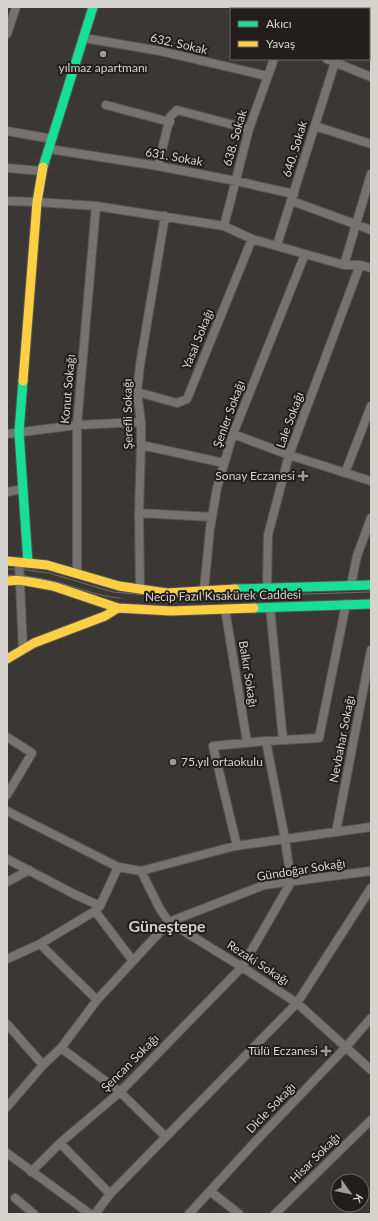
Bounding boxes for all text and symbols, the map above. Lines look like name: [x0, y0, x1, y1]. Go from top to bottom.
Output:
legend: [230, 8, 370, 60]
text: Akıcı: [266, 16, 292, 31]
street label: 632. Sokak: [149, 30, 210, 58]
text: Yavaş: [266, 36, 295, 51]
marker: yılmaz apartmanı: [98, 49, 108, 59]
place label: yılmaz apartmanı: [59, 60, 147, 75]
street label: 638. Sokak: [219, 107, 250, 168]
street label: 640. Sokak: [279, 118, 310, 179]
street label: 631. Sokak: [144, 144, 205, 169]
street label: Yasal Sokağı: [179, 306, 216, 371]
street label: Konut Sokağı: [57, 354, 78, 424]
street label: Şenler Sokağı: [209, 378, 248, 449]
street label: Şerefli Sokağı: [119, 379, 136, 449]
street label: Lale Sokağı: [272, 390, 307, 450]
place label: Sonay Eczanesi: [215, 468, 295, 483]
marker: Sonay Eczanesi: [298, 471, 308, 481]
street label: Necip Fazıl Kısakürek Caddesi: [145, 587, 301, 604]
street label: Balkır Sokağı: [236, 640, 261, 708]
street label: Nevbahar Sokağı: [326, 694, 357, 784]
place label: 75.yıl ortaokulu: [181, 754, 263, 769]
marker: 75.yıl ortaokulu: [168, 757, 178, 767]
street label: Gündoğar Sokağı: [256, 855, 346, 884]
district label: Güneştepe: [128, 916, 206, 935]
street label: Rezaki Sokağı: [224, 937, 292, 988]
street label: Şencan Sokağı: [98, 1031, 162, 1095]
place label: Tülü Eczanesi: [248, 1043, 318, 1058]
marker: Tülü Eczanesi: [321, 1046, 331, 1056]
street label: Dicle Sokağı: [243, 1079, 298, 1136]
street label: Hisar Sokağı: [286, 1129, 343, 1186]
north arrow: [330, 1173, 370, 1213]
text: K: [351, 1192, 366, 1206]

